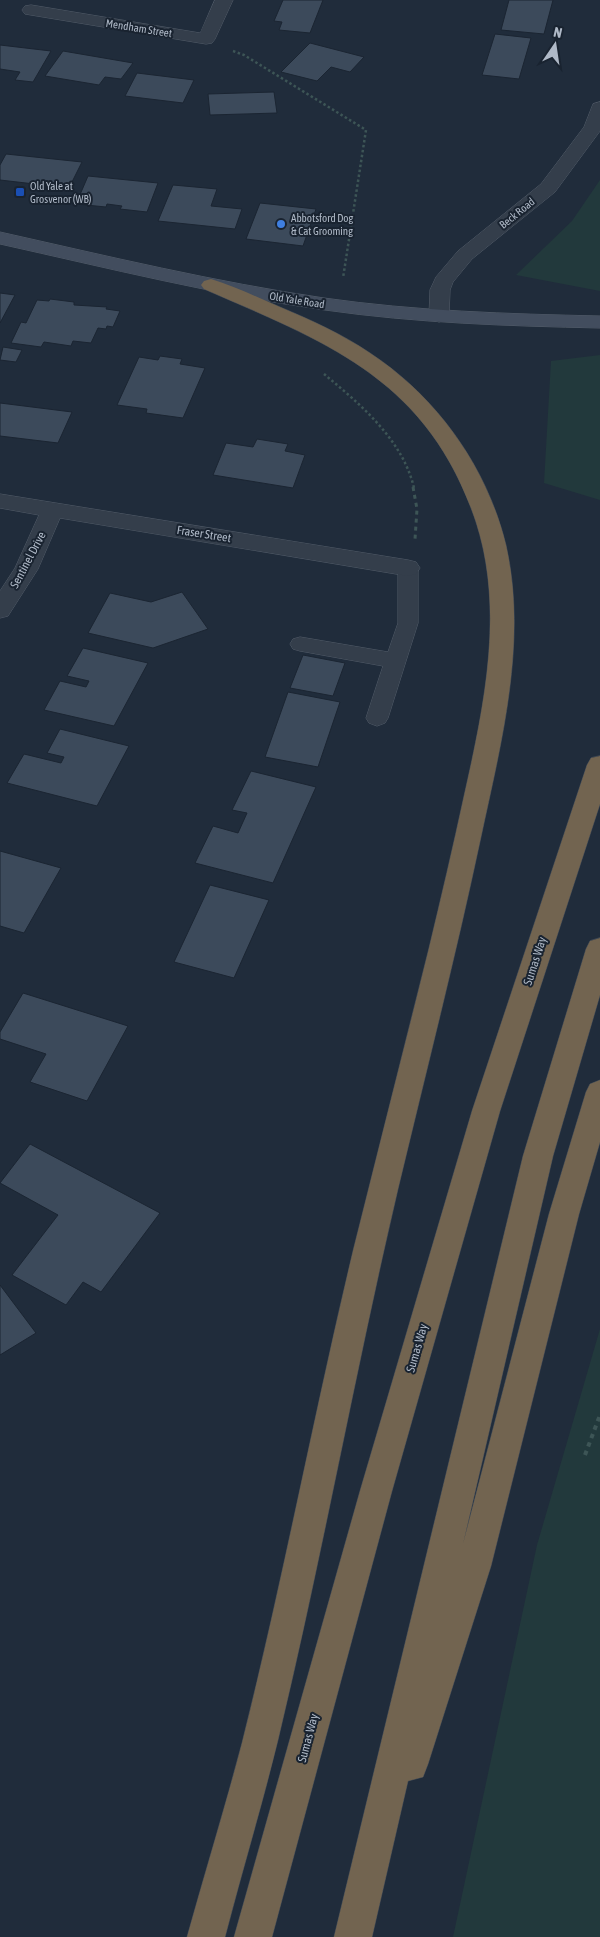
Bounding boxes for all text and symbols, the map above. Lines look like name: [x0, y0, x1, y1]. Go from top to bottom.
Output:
street label: Mendham Street: [105, 17, 173, 39]
north arrow: [530, 20, 580, 70]
text: N: [552, 24, 564, 41]
place label: Old Yale at Grosvenor (WB): [30, 180, 92, 205]
marker: Old Yale at Grosvenor (WB): [14, 186, 26, 198]
street label: Beck Road: [497, 195, 537, 231]
place label: Abbotsford Dog & Cat Grooming: [291, 212, 354, 237]
marker: Abbotsford Dog & Cat Grooming: [275, 218, 287, 230]
street label: Old Yale Road: [269, 290, 325, 310]
street label: Fraser Street: [176, 523, 233, 545]
street label: Sentinel Drive: [7, 529, 49, 591]
street label: Sumas Way: [521, 935, 549, 987]
street label: Sumas Way: [403, 1322, 431, 1374]
street label: Sumas Way: [295, 1712, 321, 1764]

